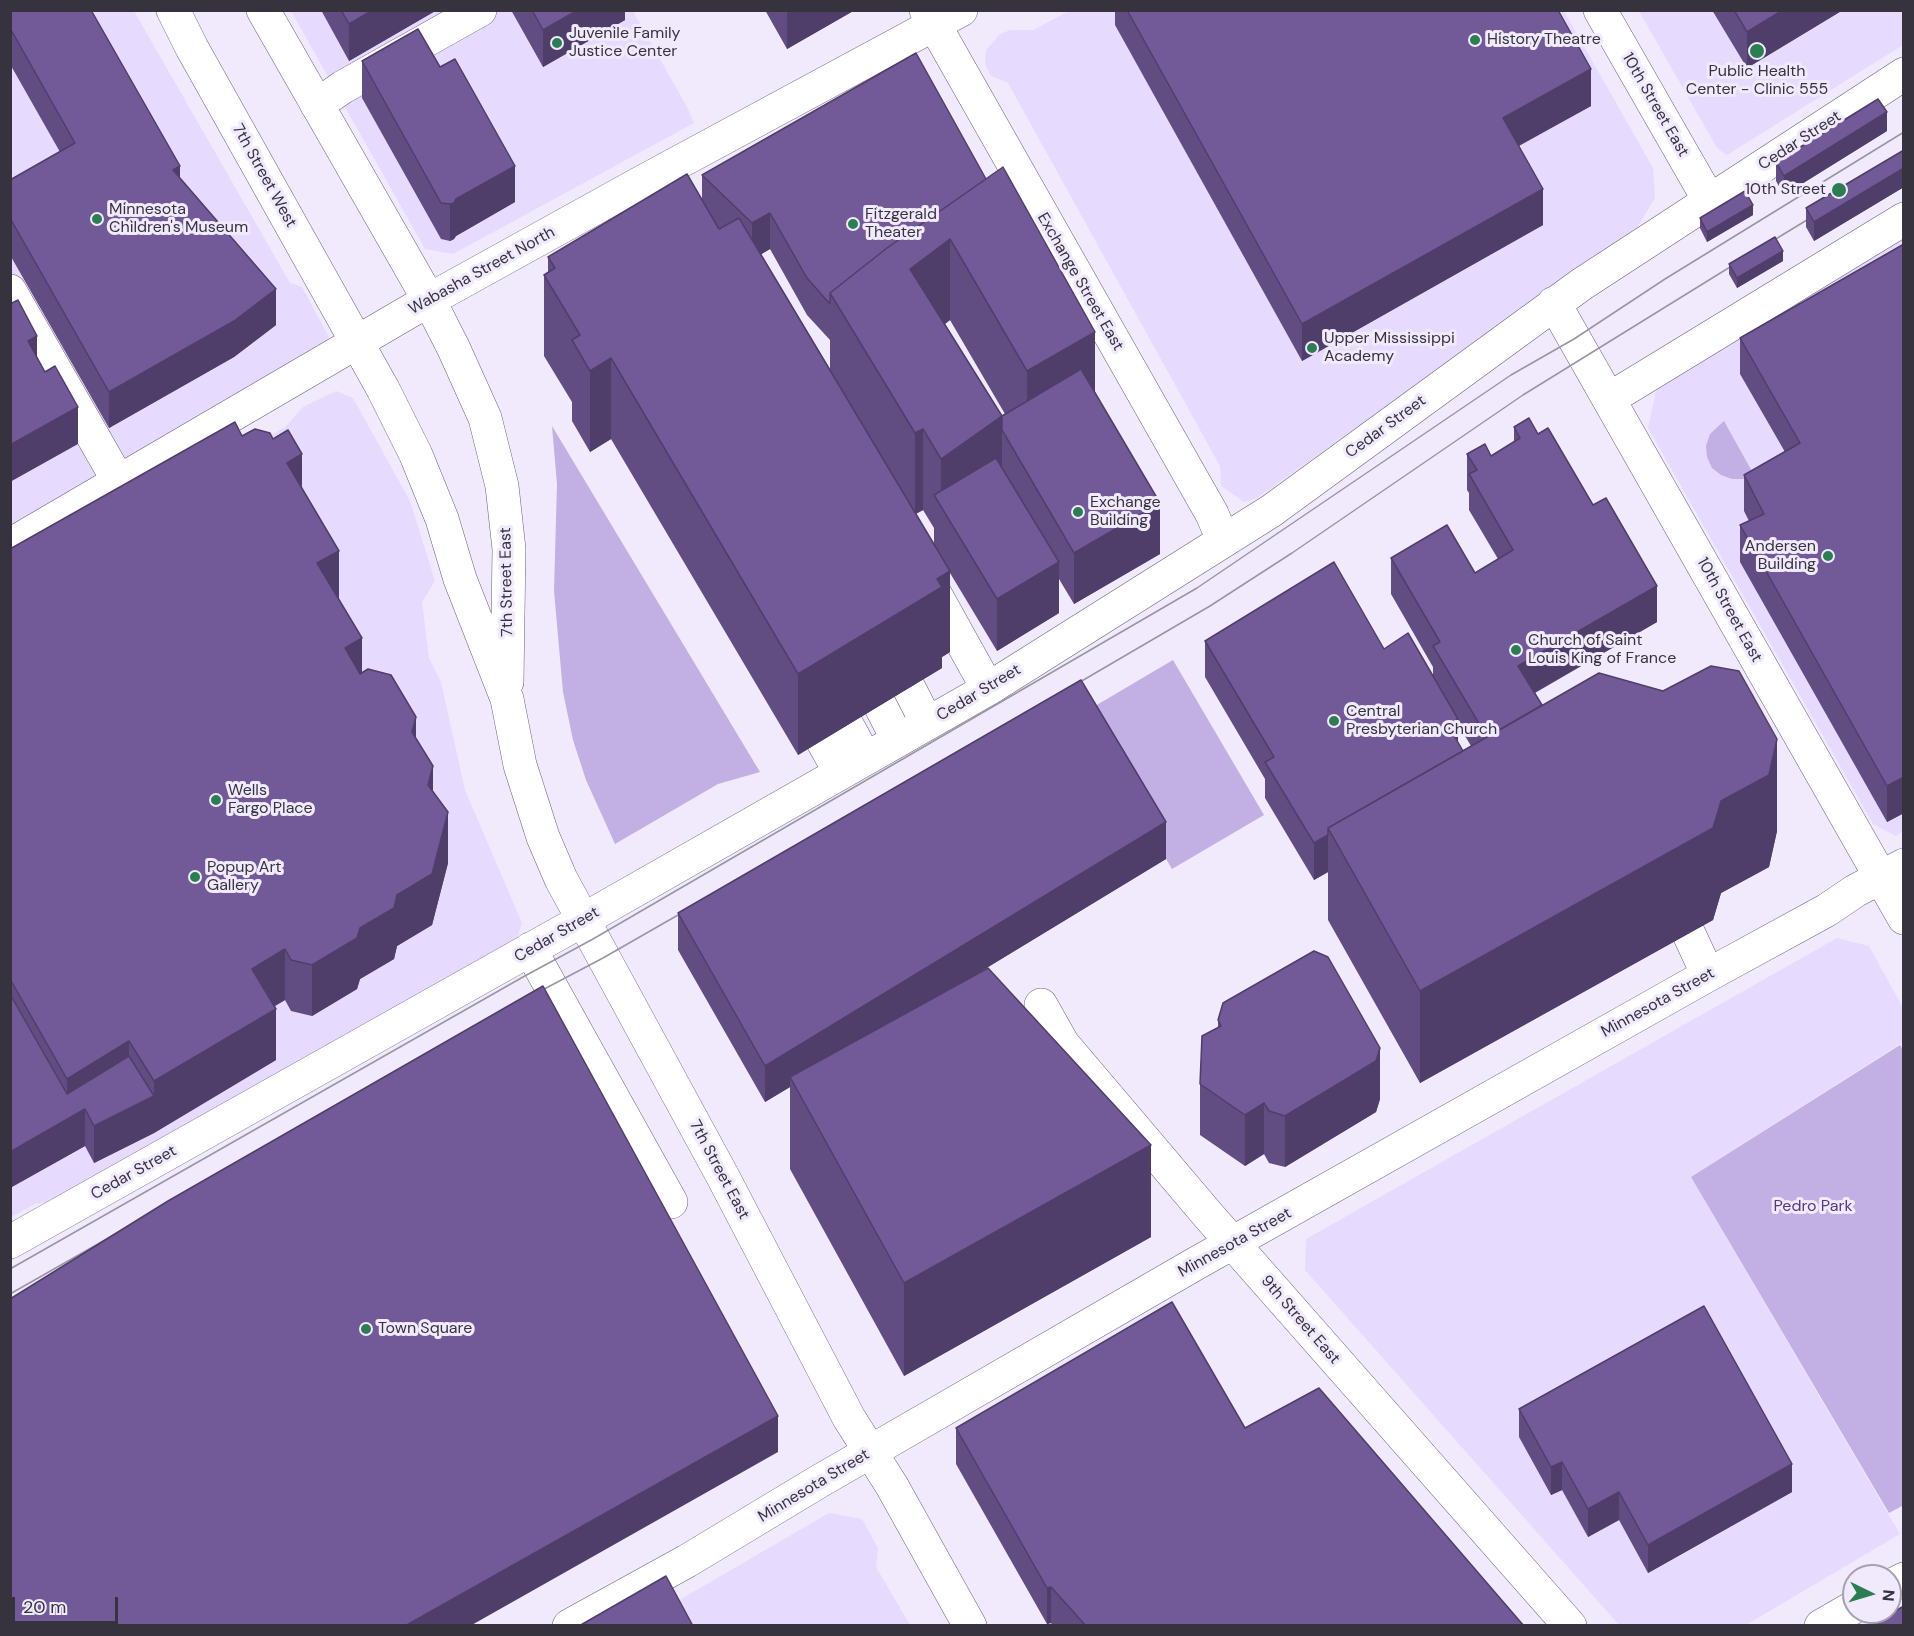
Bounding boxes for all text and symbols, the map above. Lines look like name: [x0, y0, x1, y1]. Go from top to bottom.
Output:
place label: Juvenile Family Justice Center: [569, 24, 681, 62]
place label: History Theatre: [1487, 30, 1601, 50]
marker: History Theatre: [1468, 33, 1482, 47]
marker: Juvenile Family Justice Center: [550, 36, 564, 50]
marker: Public Health Center - Clinic 555: [1748, 42, 1766, 60]
street label: 10th Street East: [1617, 50, 1693, 160]
place label: Public Health Center - Clinic 555: [1686, 62, 1828, 100]
street label: Cedar Street: [1755, 107, 1845, 175]
street label: 7th Street West: [228, 121, 300, 231]
place label: 10th Street: [1745, 180, 1826, 200]
marker: 10th Street: [1830, 181, 1848, 199]
place label: Minnesota Children's Museum: [109, 200, 248, 238]
place label: Fitzgerald Theater: [865, 205, 937, 243]
street label: Exchange Street East: [1033, 210, 1127, 354]
marker: Minnesota Children's Museum: [90, 212, 104, 226]
marker: Fitzgerald Theater: [846, 217, 860, 231]
street label: Wabasha Street North: [406, 223, 558, 319]
place label: Upper Mississippi Academy: [1324, 329, 1455, 367]
marker: Upper Mississippi Academy: [1305, 341, 1319, 355]
street label: Cedar Street: [1342, 391, 1430, 463]
place label: Exchange Building: [1090, 493, 1161, 531]
marker: Exchange Building: [1071, 505, 1085, 519]
street label: 7th Street East: [496, 527, 518, 637]
place label: Andersen Building: [1745, 537, 1816, 575]
marker: Andersen Building: [1821, 549, 1835, 563]
street label: 10th Street East: [1692, 554, 1766, 666]
place label: Church of Saint Louis King of France: [1528, 631, 1676, 669]
marker: Church of Saint Louis King of France: [1509, 643, 1523, 657]
street label: Cedar Street: [933, 660, 1025, 726]
place label: Central Presbyterian Church: [1346, 702, 1497, 740]
marker: Central Presbyterian Church: [1327, 714, 1341, 728]
place label: Wells Fargo Place: [228, 781, 313, 819]
marker: Wells Fargo Place: [209, 793, 223, 807]
place label: Popup Art Gallery: [207, 858, 282, 896]
marker: Popup Art Gallery: [188, 870, 202, 884]
street label: Cedar Street: [511, 903, 603, 967]
street label: Minnesota Street: [1598, 964, 1718, 1042]
street label: 7th Street East: [685, 1117, 753, 1223]
street label: Cedar Street: [88, 1142, 180, 1204]
park label: Pedro Park: [1774, 1197, 1852, 1217]
street label: Minnesota Street: [1175, 1204, 1295, 1282]
street label: 9th Street East: [1256, 1272, 1344, 1368]
place label: Town Square: [378, 1319, 472, 1339]
marker: Town Square: [359, 1322, 373, 1336]
street label: Minnesota Street: [755, 1445, 873, 1527]
north arrow: [1842, 1564, 1902, 1624]
scale bar: [15, 1585, 122, 1623]
text: N: [1877, 1589, 1899, 1602]
text: 20 m: [23, 1595, 66, 1619]

